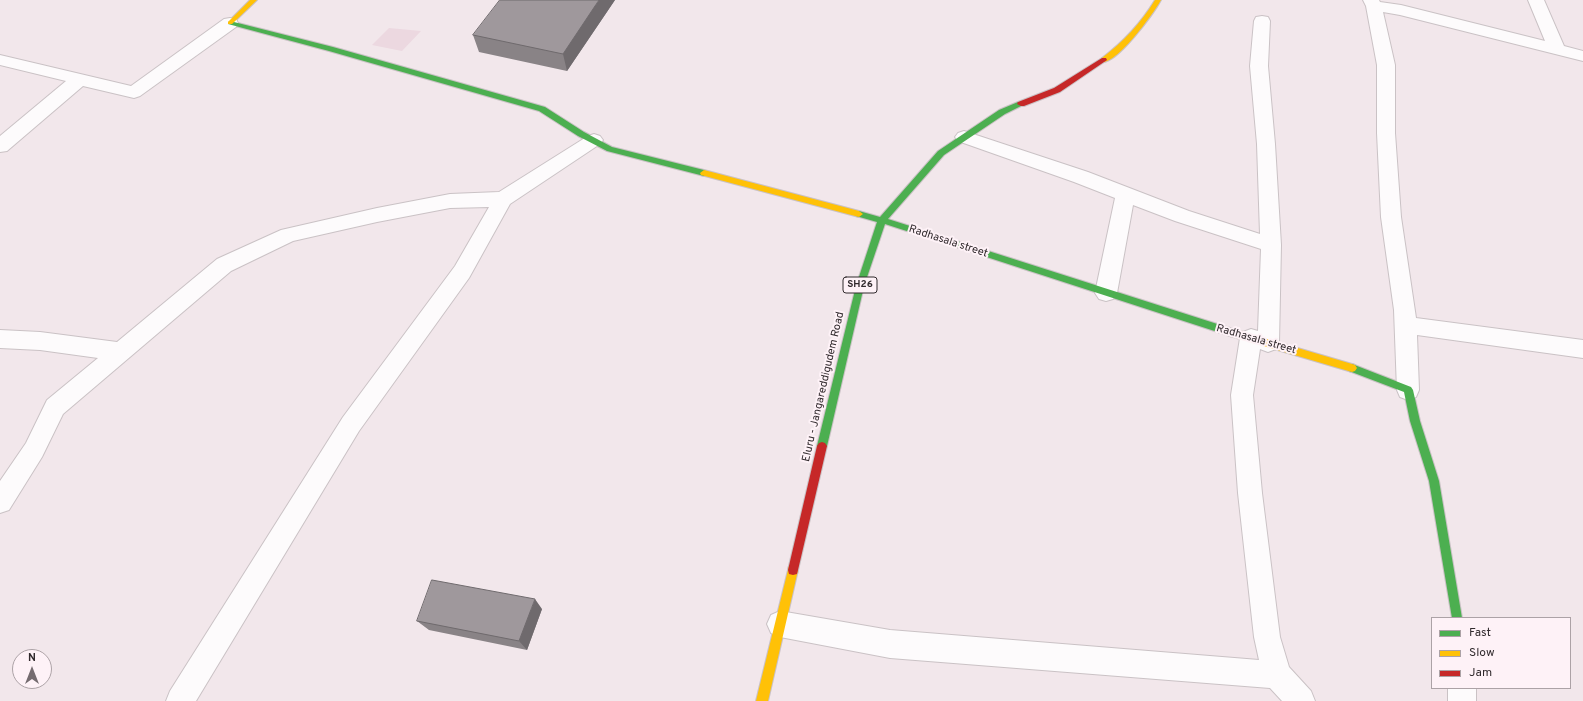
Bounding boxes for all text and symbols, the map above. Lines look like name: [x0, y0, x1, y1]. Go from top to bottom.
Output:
street label: Radhasala street: [907, 223, 989, 261]
road number: SH26: [843, 277, 877, 293]
street label: Eluru - Jangareddigudem Road: [800, 311, 848, 463]
street label: Radhasala street: [1215, 322, 1297, 358]
legend: [1431, 617, 1571, 689]
text: Fast: [1469, 625, 1491, 641]
text: Slow: [1469, 645, 1495, 661]
north arrow: [12, 649, 52, 689]
text: N: [28, 651, 36, 665]
text: Jam: [1469, 665, 1492, 681]

